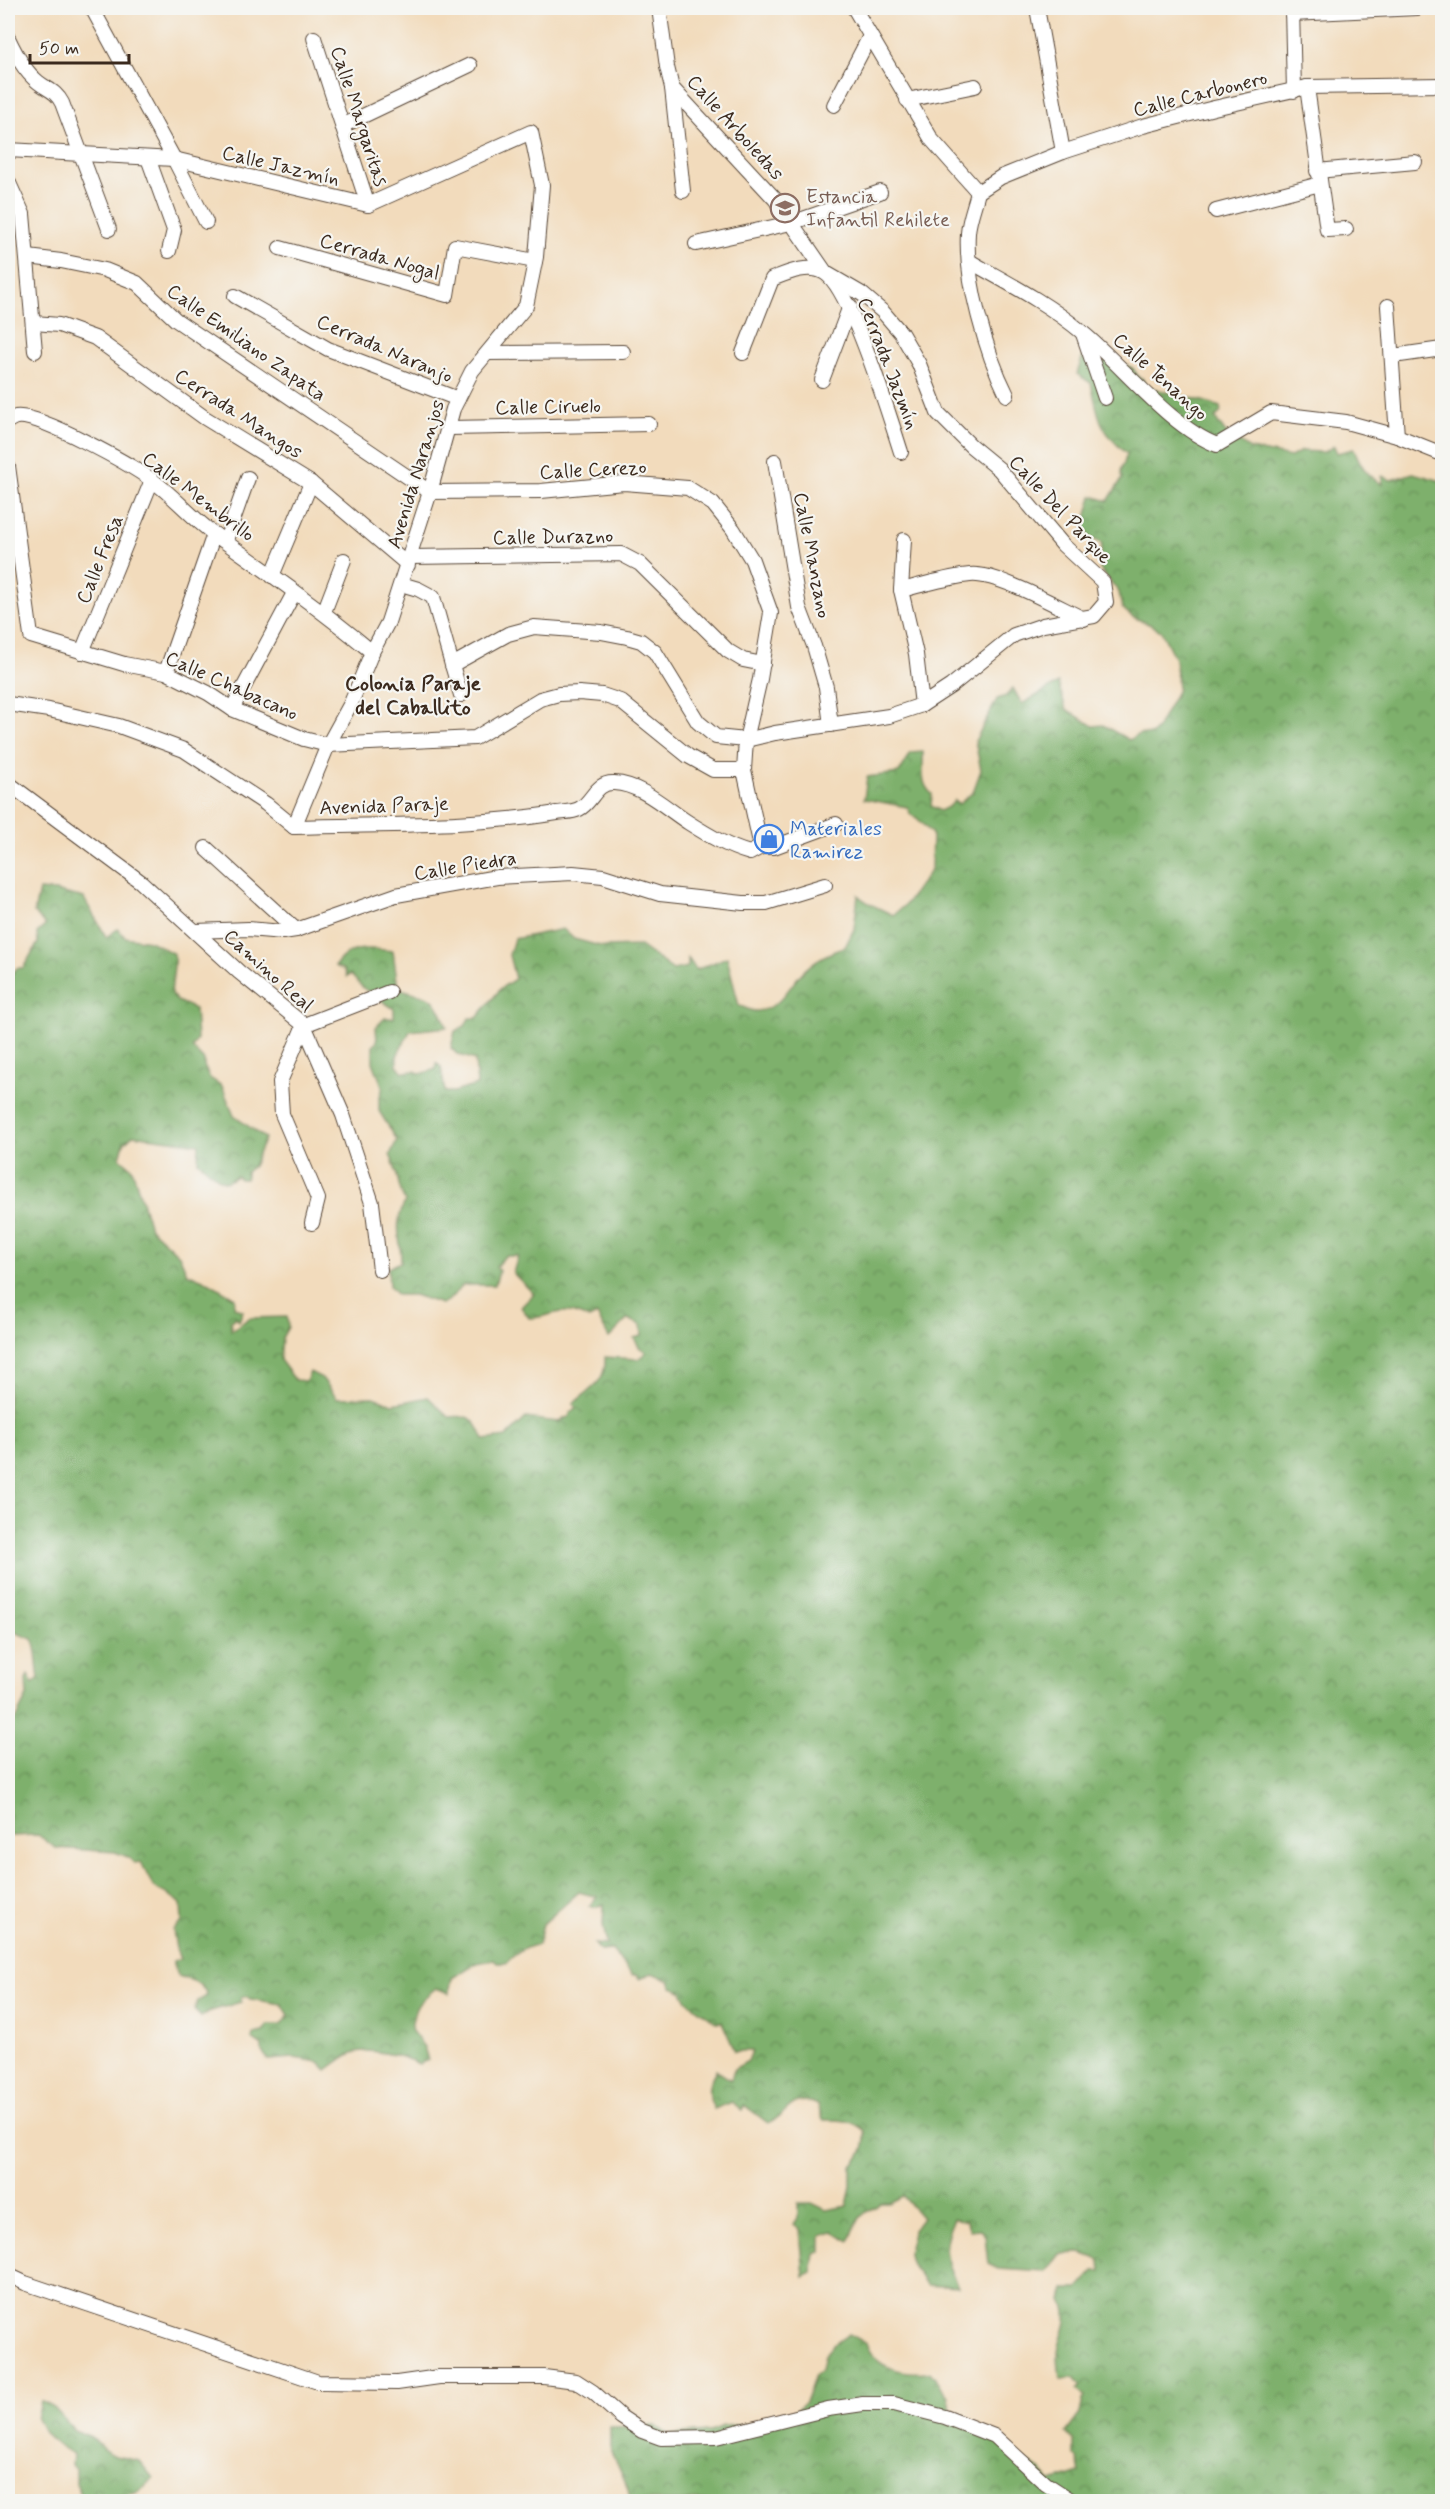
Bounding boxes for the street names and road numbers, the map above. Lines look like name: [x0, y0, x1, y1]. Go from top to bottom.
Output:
street label: Calle Margaritas: [322, 43, 394, 191]
street label: Calle Carbonero: [1131, 65, 1270, 124]
street label: Calle Arboledas: [680, 69, 790, 187]
street label: Calle Jazmín: [219, 140, 342, 193]
street label: Cerrada Nogal: [316, 227, 443, 288]
street label: Calle Emiliano Zapata: [161, 278, 331, 408]
street label: Cerrada Jazmín: [850, 294, 925, 433]
street label: Cerrada Naranjo: [312, 309, 457, 390]
street label: Calle Tenango: [1106, 327, 1213, 427]
street label: Cerrada Mangos: [169, 363, 308, 466]
street label: Calle Ciruelo: [495, 393, 601, 422]
street label: Avenida Naranjos: [381, 397, 452, 552]
street label: Calle Membrillo: [136, 446, 260, 548]
street label: Calle Del Parque: [1002, 450, 1118, 570]
street label: Calle Cerezo: [539, 454, 647, 487]
street label: Calle Manzano: [786, 490, 837, 621]
street label: Calle Fresa: [70, 511, 130, 608]
street label: Calle Durazno: [492, 523, 614, 552]
street label: Calle Chabacano: [161, 645, 302, 728]
street label: Avenida Paraje: [319, 791, 449, 822]
street label: Calle Piedra: [412, 845, 518, 888]
street label: Camino Real: [217, 923, 319, 1019]

